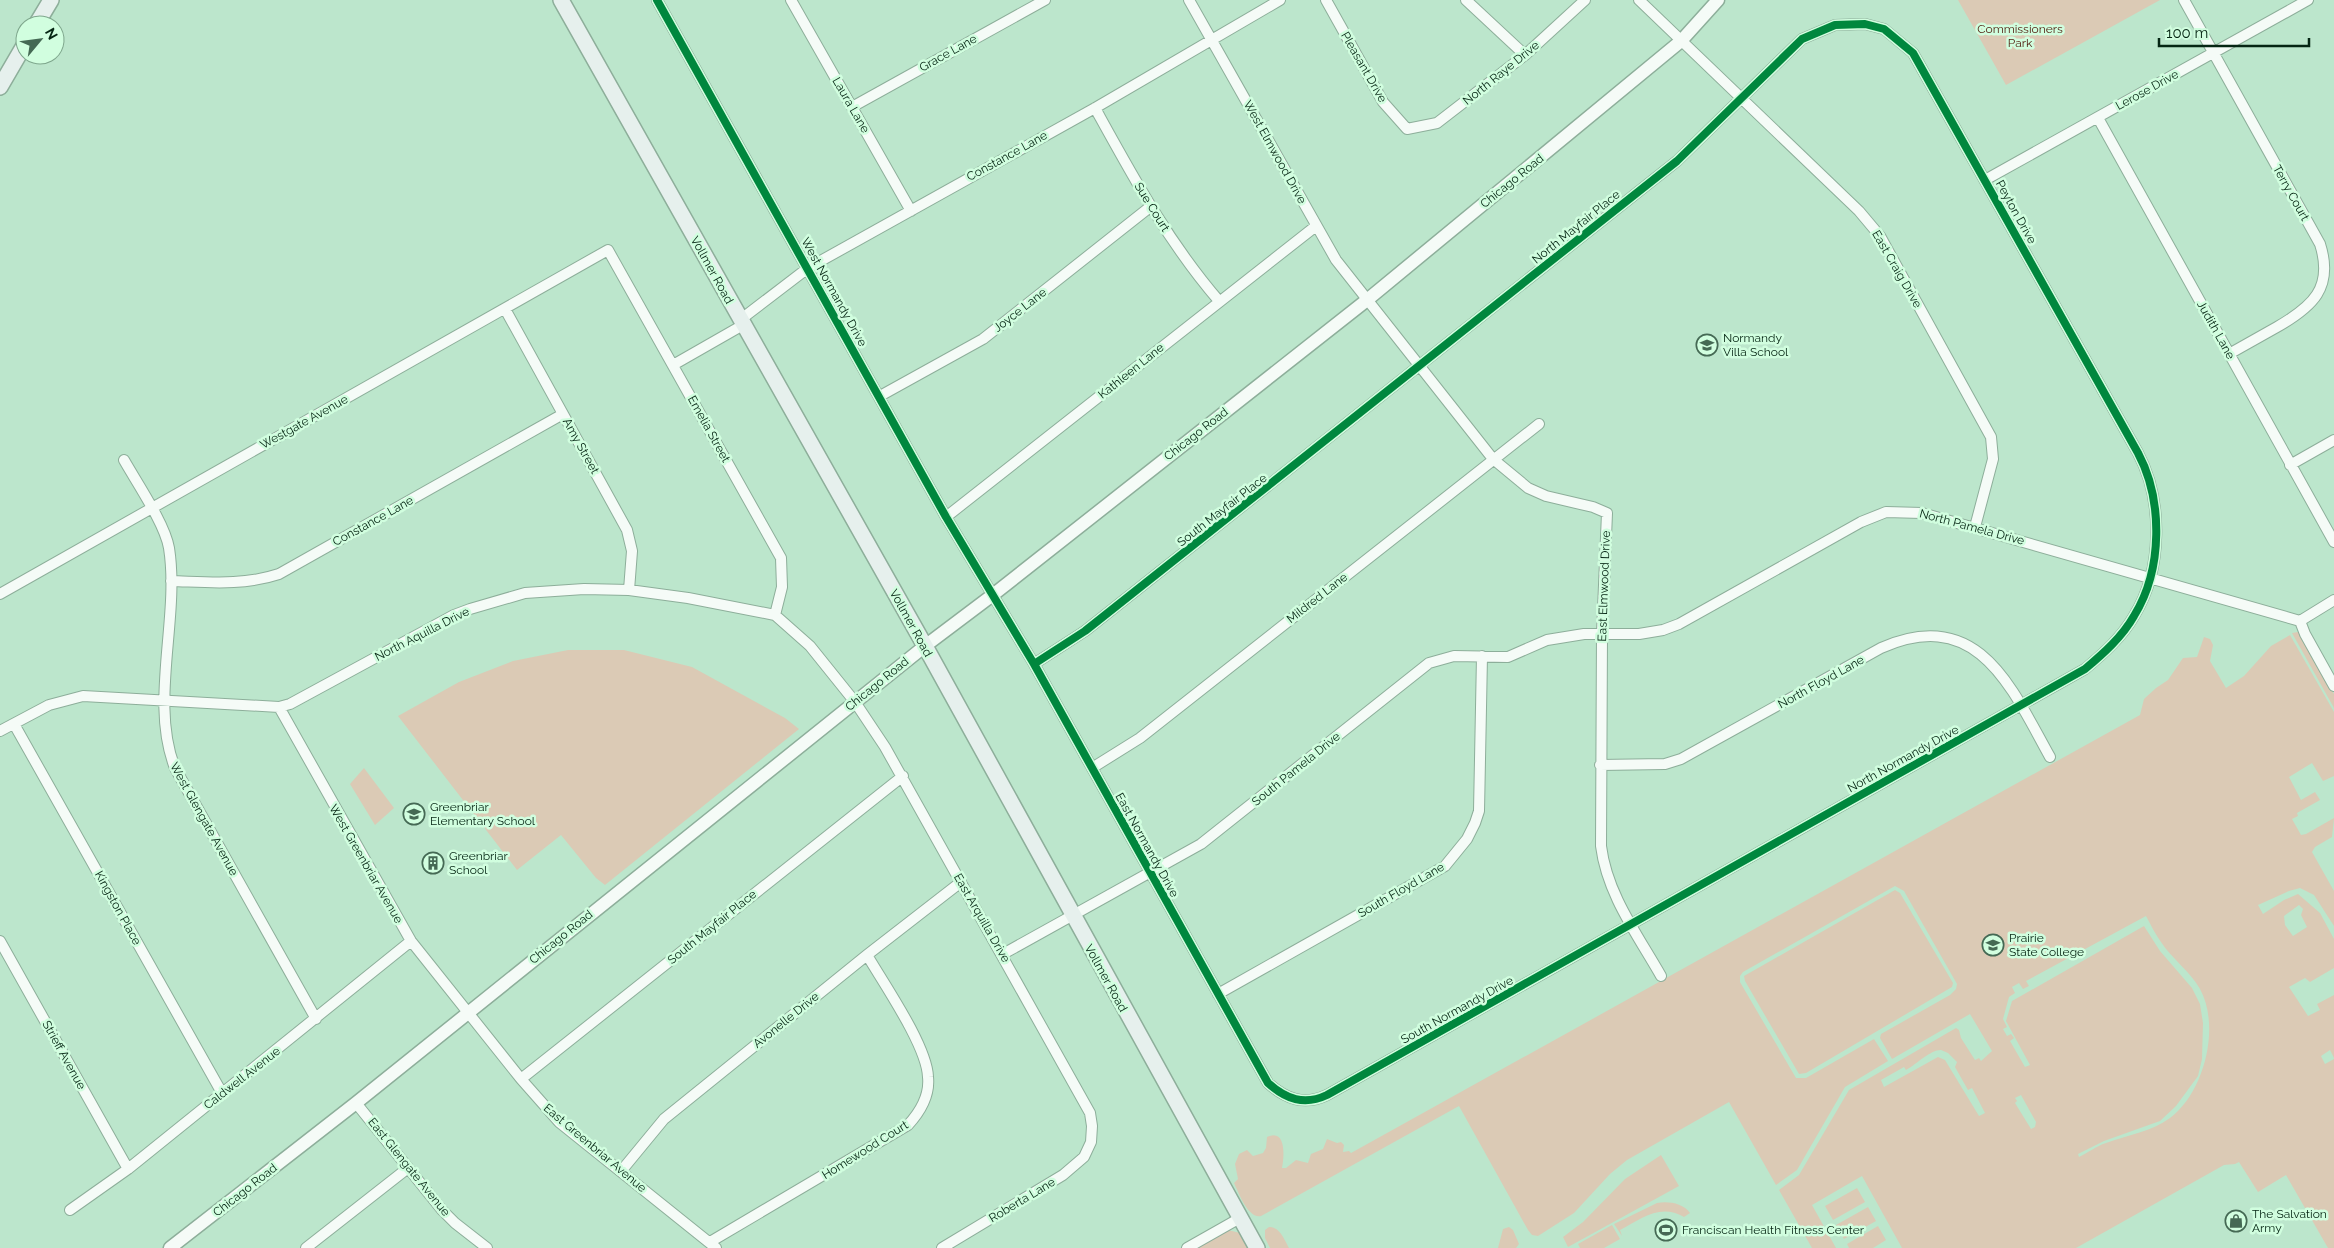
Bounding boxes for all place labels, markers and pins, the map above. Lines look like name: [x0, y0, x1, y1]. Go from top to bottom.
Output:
place label: Normandy Villa School: [1723, 331, 1789, 359]
school or university icon: Normandy Villa School: [1695, 333, 1719, 357]
place label: Greenbriar Elementary School: [430, 800, 536, 828]
school or university icon: Greenbriar Elementary School: [402, 802, 426, 826]
place label: Greenbriar School: [449, 849, 508, 877]
building icon: Greenbriar School: [421, 851, 445, 875]
place label: Prairie State College: [2009, 931, 2084, 959]
school or university icon: Prairie State College: [1981, 933, 2005, 957]
place label: The Salvation Army: [2252, 1207, 2327, 1235]
shop icon: The Salvation Army: [2224, 1209, 2248, 1233]
sports icon: Franciscan Health Fitness Center: [1654, 1218, 1678, 1242]
place label: Franciscan Health Fitness Center: [1682, 1223, 1865, 1237]

